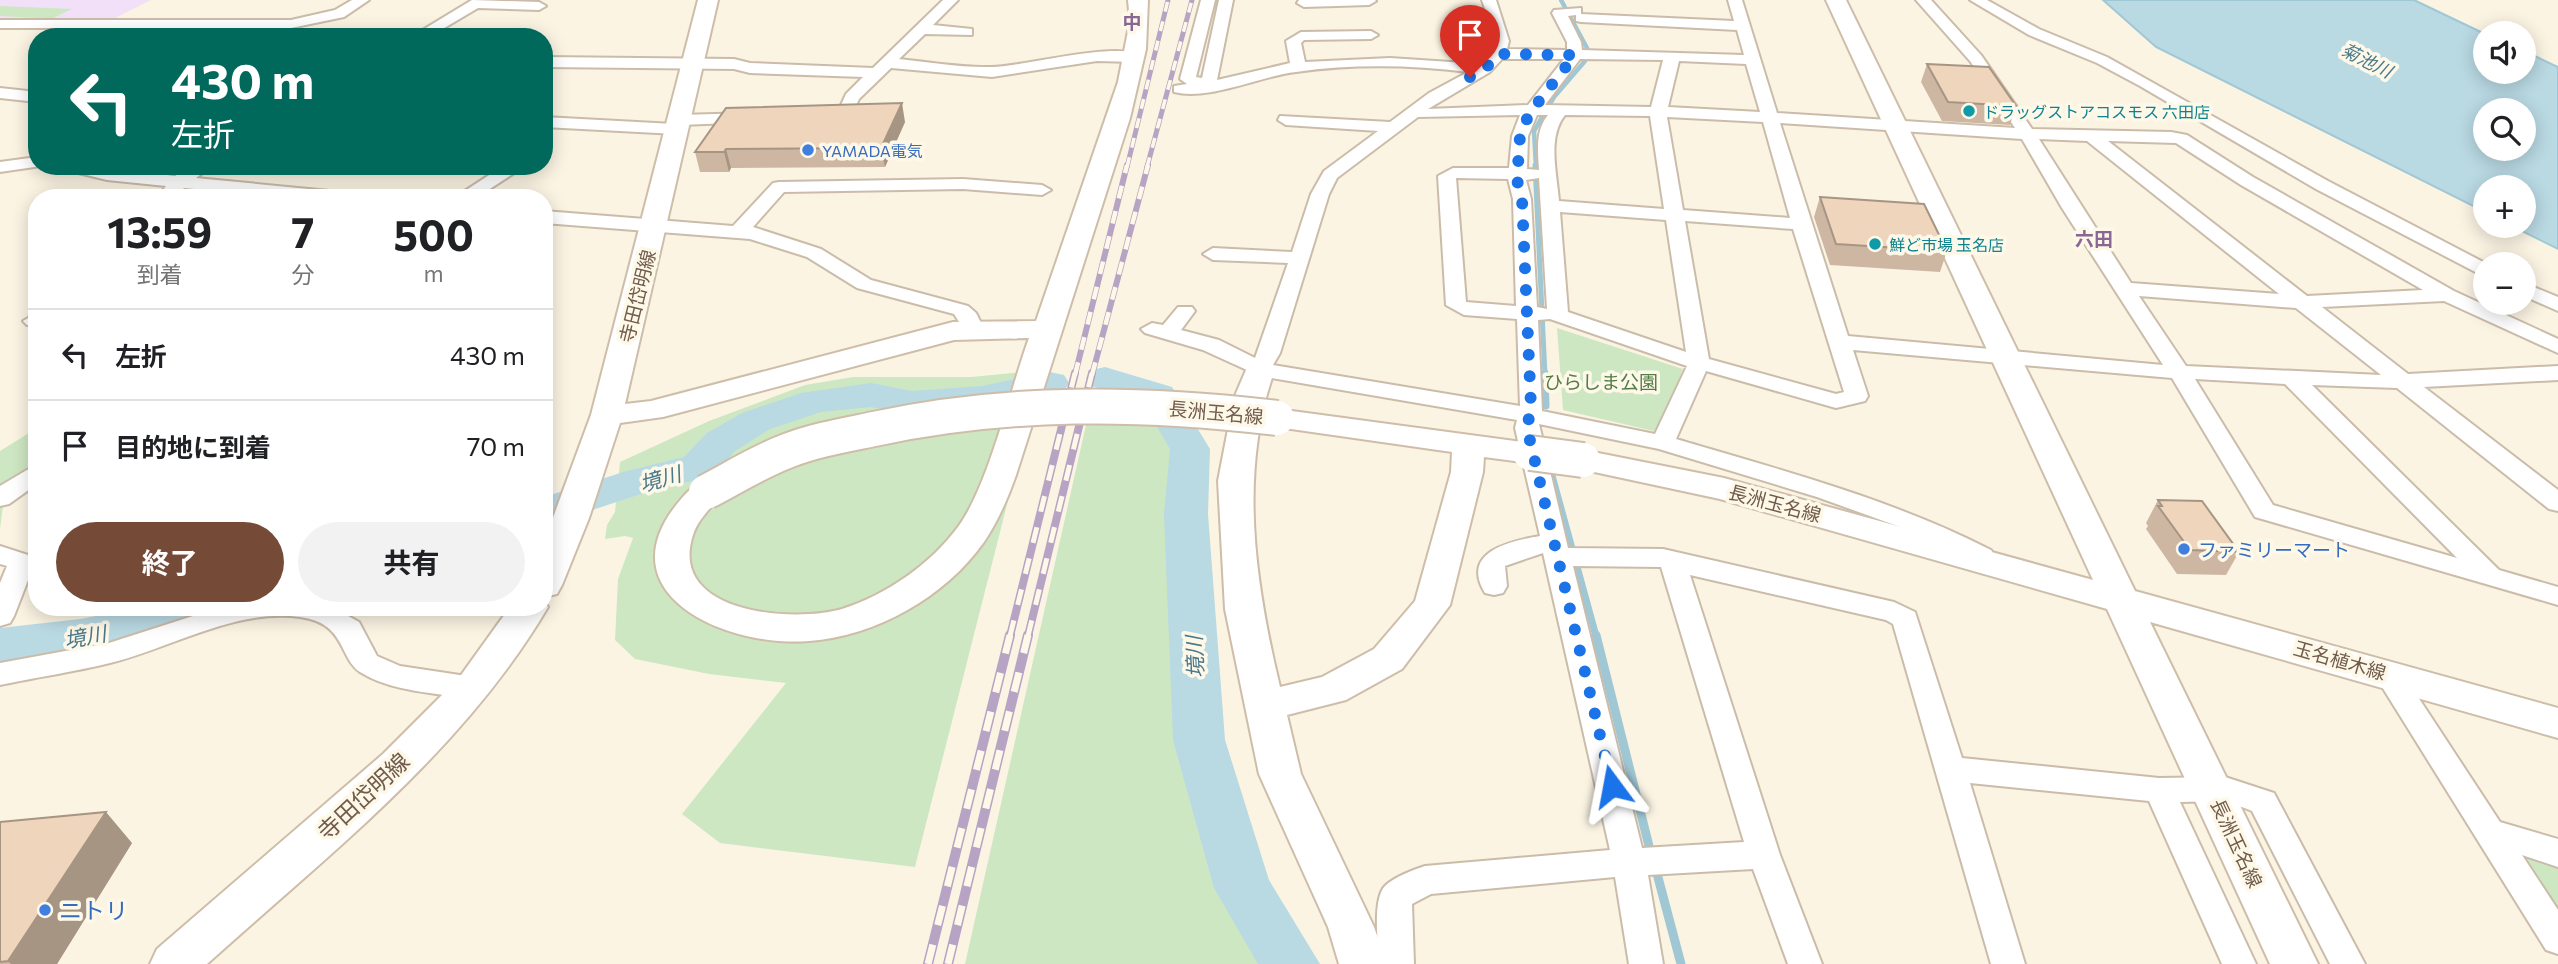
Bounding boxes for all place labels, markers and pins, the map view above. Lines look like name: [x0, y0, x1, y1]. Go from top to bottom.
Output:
pin: [1440, 5, 1500, 77]
place label: ドラッグストアコスモス 六田店: [1983, 102, 2210, 121]
marker: ドラッグストアコスモス 六田店: [1961, 103, 1977, 119]
place label: YAMADA電気: [822, 141, 923, 160]
marker: YAMADA電気: [800, 142, 816, 158]
place label: 鮮ど市場 玉名店: [1889, 235, 2004, 254]
marker: 鮮ど市場 玉名店: [1867, 236, 1883, 252]
place label: ファミリーマート: [2198, 538, 2350, 561]
marker: ファミリーマート: [2176, 541, 2192, 557]
place label: ニトリ: [59, 896, 128, 924]
marker: ニトリ: [37, 902, 53, 918]

